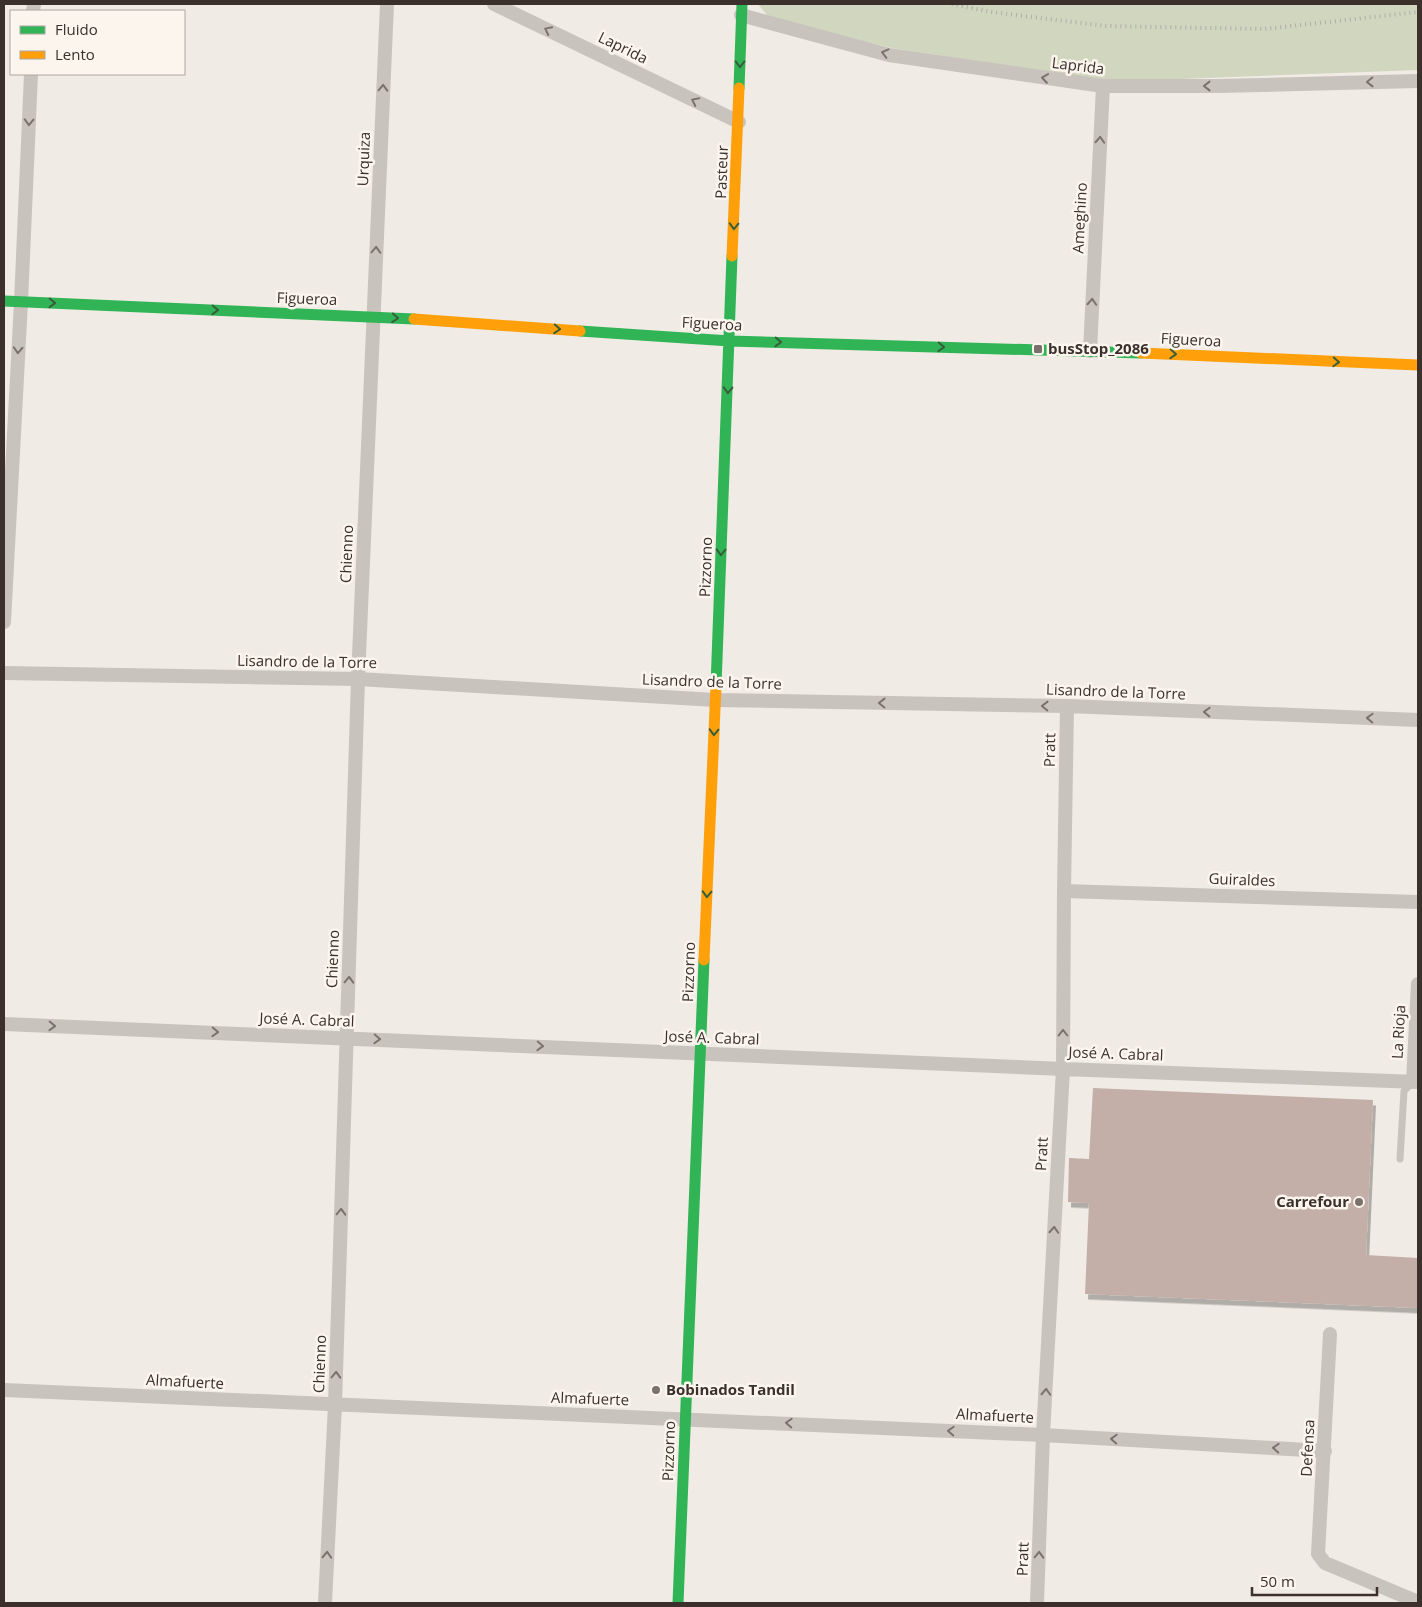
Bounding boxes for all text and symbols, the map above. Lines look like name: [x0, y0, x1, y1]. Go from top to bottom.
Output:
legend: [10, 10, 185, 75]
text: Fluido: [55, 19, 98, 39]
one-way arrow: [544, 26, 553, 36]
street label: Laprida: [595, 27, 652, 68]
text: Lento: [55, 44, 95, 64]
one-way arrow: [880, 48, 889, 59]
street label: Laprida: [1051, 52, 1106, 78]
one-way arrow: [735, 60, 745, 68]
one-way arrow: [1041, 73, 1050, 83]
one-way arrow: [1365, 77, 1373, 87]
one-way arrow: [1203, 81, 1210, 91]
one-way arrow: [378, 84, 389, 92]
one-way arrow: [691, 96, 700, 107]
one-way arrow: [23, 119, 34, 127]
street label: Urquiza: [352, 131, 374, 187]
one-way arrow: [1095, 135, 1106, 143]
street label: Pasteur: [710, 145, 732, 199]
street label: Ameghino: [1067, 182, 1091, 254]
one-way arrow: [729, 222, 740, 230]
one-way arrow: [371, 246, 382, 254]
street label: Figueroa: [276, 287, 338, 309]
one-way arrow: [49, 298, 57, 308]
one-way arrow: [1087, 298, 1097, 306]
one-way arrow: [211, 304, 219, 315]
street label: Figueroa: [681, 311, 743, 335]
one-way arrow: [391, 312, 399, 323]
one-way arrow: [553, 324, 561, 335]
street label: Figueroa: [1160, 327, 1222, 351]
one-way arrow: [775, 337, 783, 348]
place label: busStop_2086: [1048, 338, 1149, 358]
one-way arrow: [937, 341, 945, 352]
marker: busStop_2086: [1032, 343, 1044, 355]
one-way arrow: [13, 347, 24, 355]
one-way arrow: [1170, 349, 1178, 360]
one-way arrow: [1332, 356, 1340, 367]
one-way arrow: [722, 386, 733, 394]
street label: Chienno: [335, 524, 357, 583]
street label: Pizzorno: [694, 537, 716, 597]
one-way arrow: [716, 548, 727, 556]
street label: Lisandro de la Torre: [237, 650, 377, 672]
street label: Lisandro de la Torre: [642, 669, 782, 693]
street label: Lisandro de la Torre: [1046, 679, 1186, 703]
one-way arrow: [878, 698, 886, 708]
one-way arrow: [1041, 701, 1048, 711]
one-way arrow: [1203, 706, 1211, 717]
one-way arrow: [1365, 712, 1373, 723]
one-way arrow: [709, 728, 719, 736]
street label: Pratt: [1039, 733, 1059, 767]
street label: Guiraldes: [1208, 868, 1276, 890]
one-way arrow: [702, 891, 713, 899]
street label: Chienno: [321, 929, 343, 988]
street label: Pizzorno: [677, 942, 699, 1002]
one-way arrow: [344, 976, 354, 984]
street label: La Rioja: [1387, 1004, 1409, 1060]
street label: José A. Cabral: [257, 1007, 355, 1031]
one-way arrow: [49, 1020, 57, 1031]
street label: José A. Cabral: [662, 1025, 760, 1049]
one-way arrow: [211, 1027, 219, 1038]
one-way arrow: [1058, 1028, 1068, 1036]
one-way arrow: [373, 1034, 381, 1045]
one-way arrow: [536, 1041, 544, 1052]
street label: José A. Cabral: [1066, 1041, 1164, 1065]
street label: Pratt: [1030, 1136, 1052, 1172]
place label: Carrefour: [1276, 1191, 1349, 1211]
marker: Carrefour: [1353, 1196, 1365, 1208]
one-way arrow: [336, 1208, 347, 1216]
one-way arrow: [1049, 1226, 1060, 1234]
street label: Chienno: [308, 1334, 330, 1393]
street label: Almafuerte: [146, 1369, 225, 1393]
one-way arrow: [330, 1371, 341, 1379]
place label: Bobinados Tandil: [666, 1379, 795, 1399]
marker: Bobinados Tandil: [650, 1384, 662, 1396]
street label: Almafuerte: [551, 1387, 629, 1409]
one-way arrow: [1040, 1388, 1051, 1396]
street label: Almafuerte: [956, 1403, 1035, 1427]
one-way arrow: [785, 1418, 793, 1429]
street label: Defensa: [1296, 1419, 1318, 1477]
street label: Pizzorno: [657, 1421, 679, 1481]
one-way arrow: [947, 1425, 955, 1436]
one-way arrow: [1109, 1433, 1117, 1444]
one-way arrow: [1272, 1442, 1280, 1453]
street label: Pratt: [1011, 1542, 1033, 1576]
one-way arrow: [322, 1550, 333, 1558]
one-way arrow: [1034, 1550, 1044, 1558]
scale bar: [1252, 1564, 1377, 1596]
text: 50 m: [1260, 1571, 1295, 1591]

